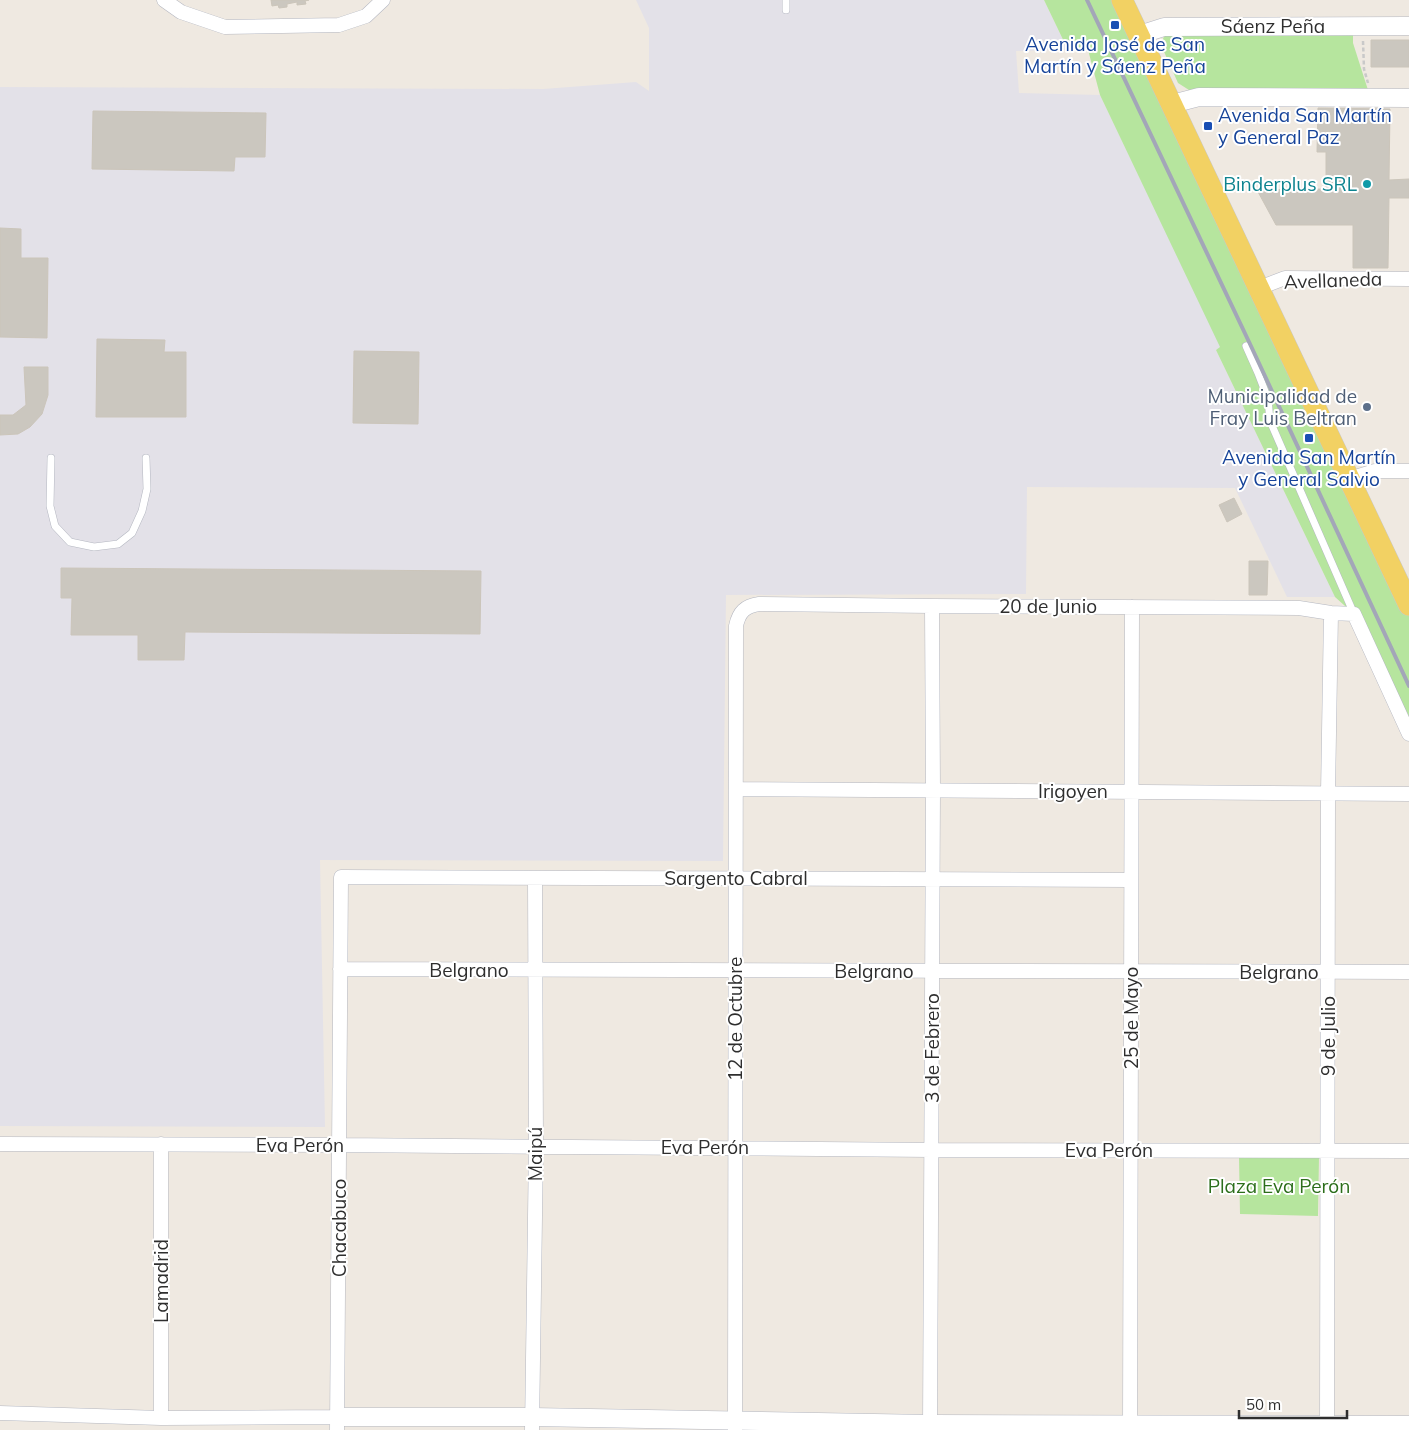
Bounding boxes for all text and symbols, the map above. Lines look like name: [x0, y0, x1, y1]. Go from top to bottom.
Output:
street label: Sáenz Peña: [1221, 14, 1325, 38]
marker: Avenida José de San Martín y Sáenz Peña: [1109, 19, 1121, 31]
place label: Avenida José de San Martín y Sáenz Peña: [1024, 32, 1206, 78]
place label: Avenida San Martín y General Paz: [1218, 103, 1392, 149]
marker: Avenida San Martín y General Paz: [1202, 120, 1214, 132]
place label: Binderplus SRL: [1223, 172, 1358, 196]
marker: Binderplus SRL: [1361, 178, 1373, 190]
street label: Avellaneda: [1283, 266, 1383, 294]
place label: Municipalidad de Fray Luis Beltran: [1207, 384, 1357, 430]
marker: Municipalidad de Fray Luis Beltran: [1361, 401, 1373, 413]
marker: Avenida San Martín y General Salvio: [1303, 432, 1315, 444]
place label: Avenida San Martín y General Salvio: [1222, 445, 1396, 491]
street label: 20 de Junio: [999, 594, 1097, 618]
street label: Irigoyen: [1038, 779, 1108, 803]
street label: Sargento Cabral: [664, 866, 808, 890]
street label: 12 de Octubre: [723, 957, 747, 1081]
street label: Belgrano: [429, 958, 509, 982]
street label: Belgrano: [834, 959, 914, 983]
street label: Belgrano: [1239, 960, 1319, 984]
street label: 25 de Mayo: [1119, 967, 1143, 1069]
street label: 3 de Febrero: [920, 993, 944, 1103]
street label: 9 de Julio: [1316, 996, 1340, 1076]
street label: Maipú: [523, 1127, 547, 1181]
street label: Eva Perón: [256, 1133, 344, 1157]
street label: Eva Perón: [661, 1135, 749, 1159]
street label: Eva Perón: [1065, 1138, 1153, 1162]
park label: Plaza Eva Perón: [1208, 1174, 1350, 1198]
street label: Chacabuco: [327, 1179, 351, 1277]
street label: Lamadrid: [149, 1239, 173, 1323]
scale bar: [1239, 1388, 1346, 1420]
text: 50 m: [1246, 1395, 1281, 1414]

